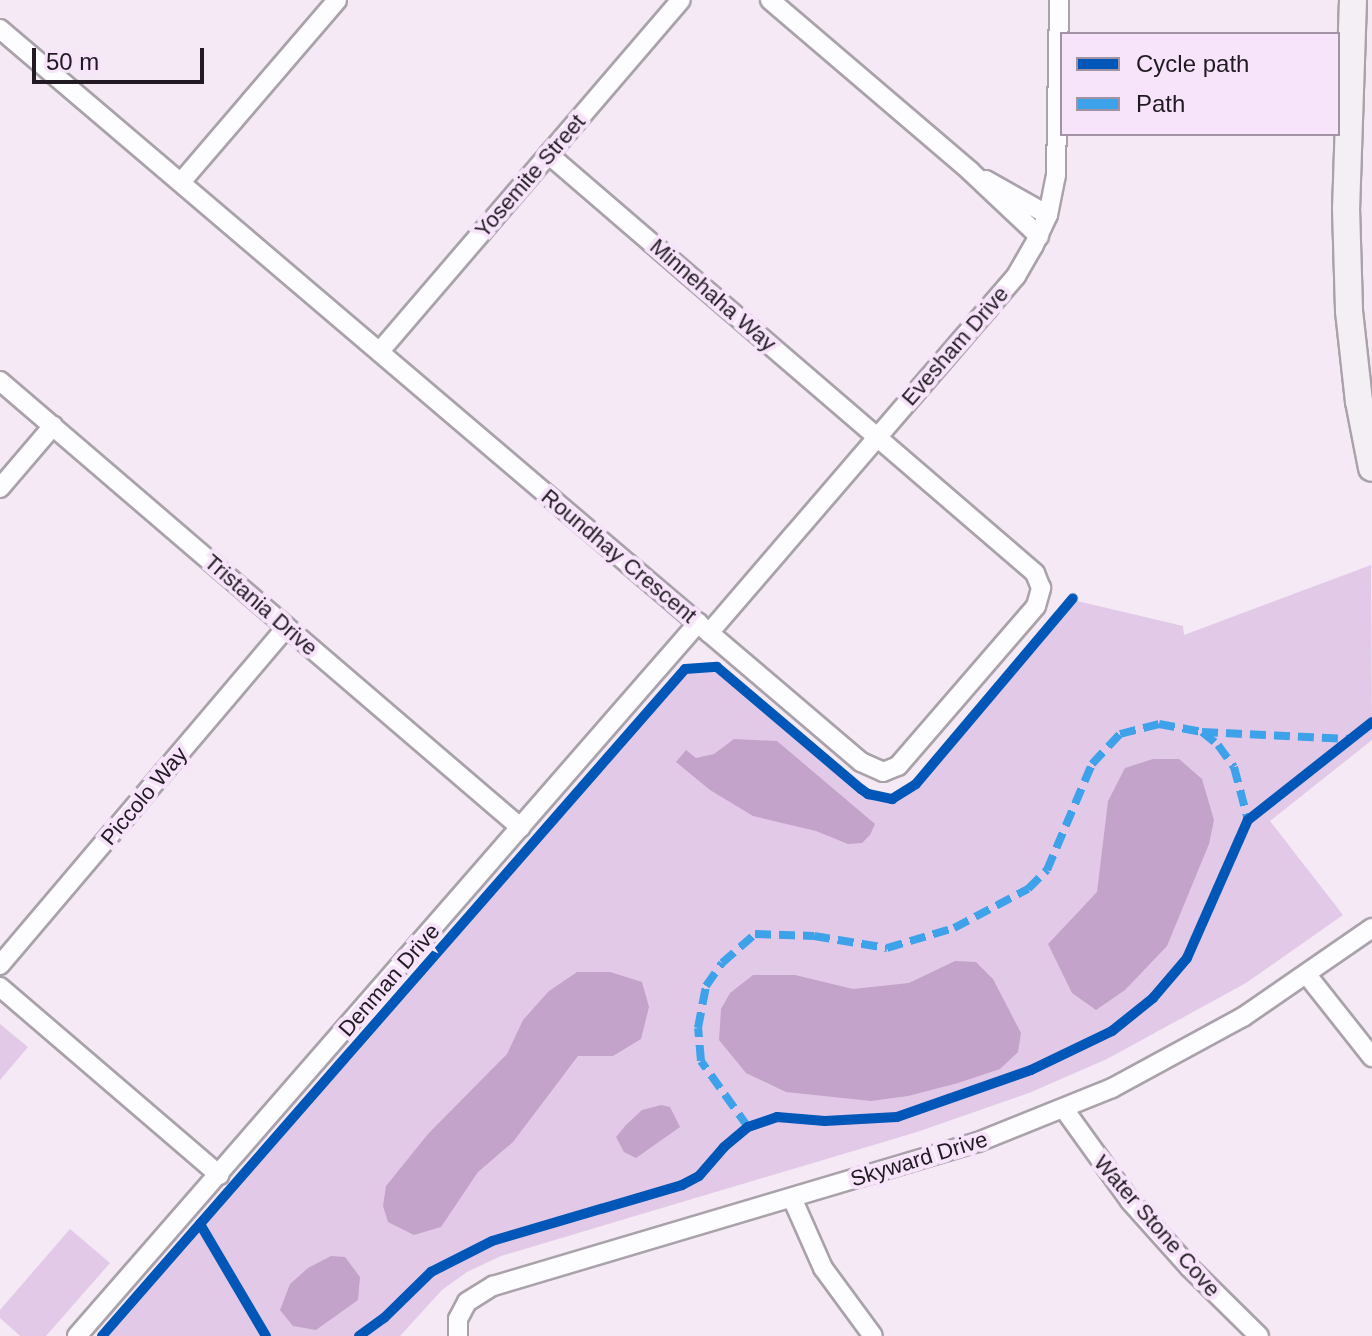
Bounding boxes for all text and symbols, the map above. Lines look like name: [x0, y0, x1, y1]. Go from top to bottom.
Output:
scale bar: [36, 32, 208, 82]
legend: [1060, 32, 1340, 136]
text: 50 m: [46, 48, 99, 75]
text: Cycle path: [1136, 50, 1249, 77]
text: Path: [1136, 90, 1185, 117]
street label: Yosemite Street: [469, 109, 591, 243]
street label: Minnehaha Way: [645, 233, 781, 357]
street label: Evesham Drive: [896, 281, 1014, 411]
street label: Roundhay Crescent: [536, 483, 702, 629]
street label: Tristania Drive: [199, 549, 323, 661]
street label: Piccolo Way: [95, 741, 193, 851]
street label: Denman Drive: [333, 918, 445, 1042]
street label: Skyward Drive: [847, 1126, 991, 1192]
street label: Water Stone Cove: [1088, 1150, 1226, 1302]

